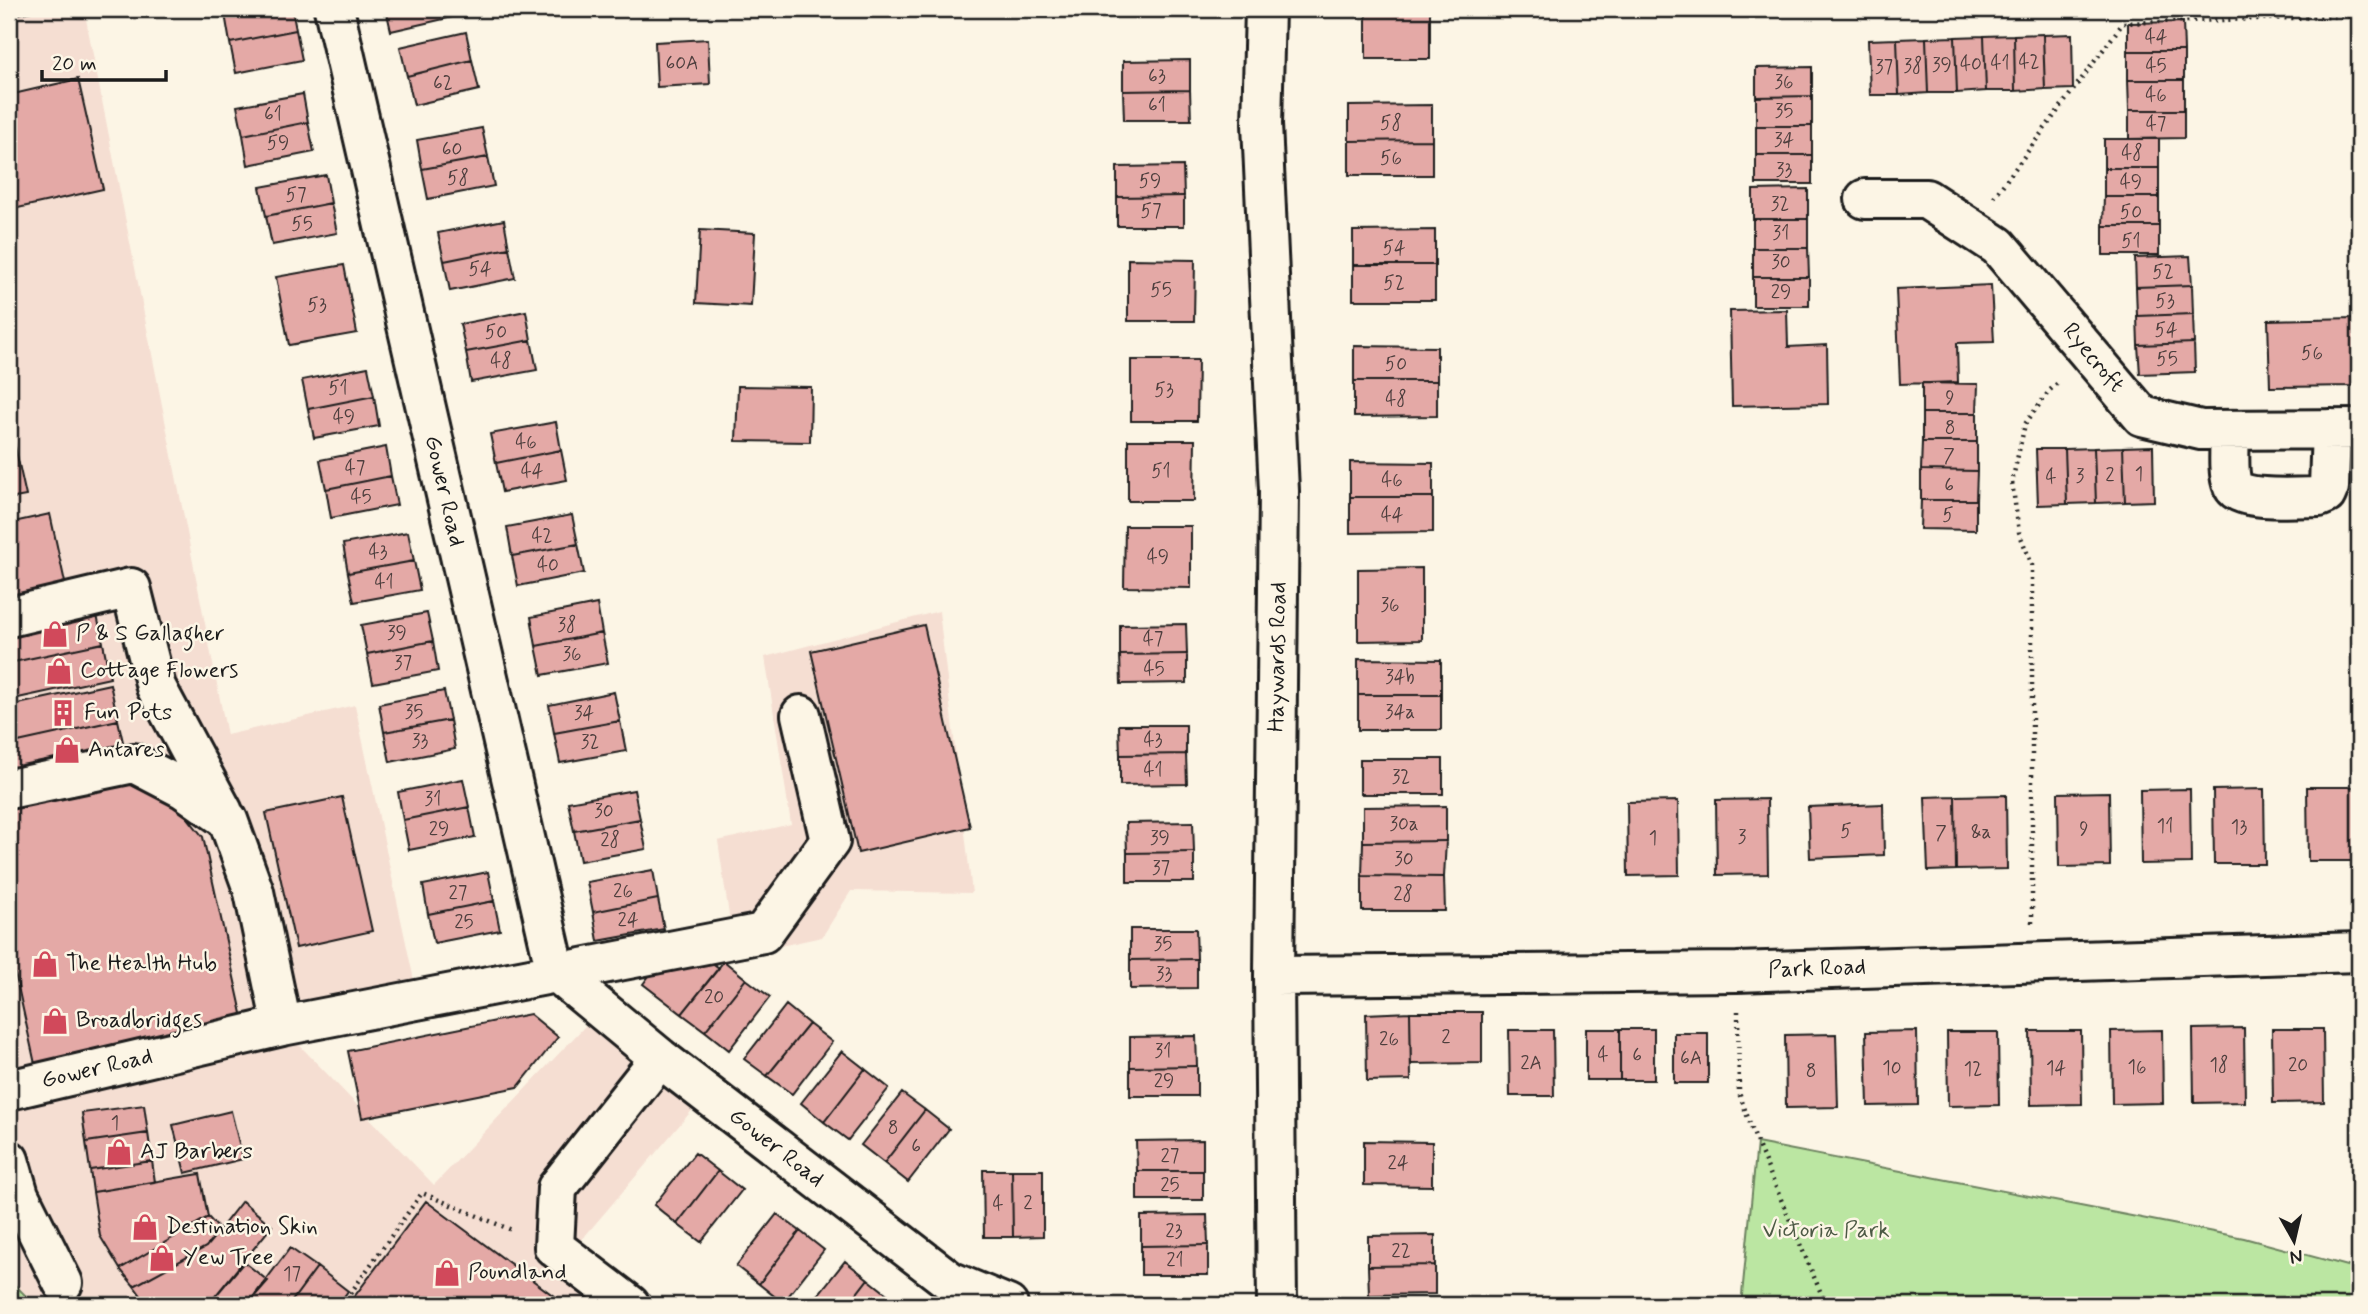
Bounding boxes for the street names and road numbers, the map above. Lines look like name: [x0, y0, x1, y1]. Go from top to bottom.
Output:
street label: Ryecroft: [2055, 317, 2131, 399]
street label: Gower Road: [417, 433, 471, 549]
street label: Haywards Road: [1262, 582, 1294, 732]
street label: Park Road: [1767, 952, 1867, 986]
street label: Gower Road: [39, 1042, 155, 1096]
street label: Gower Road: [722, 1101, 830, 1195]

